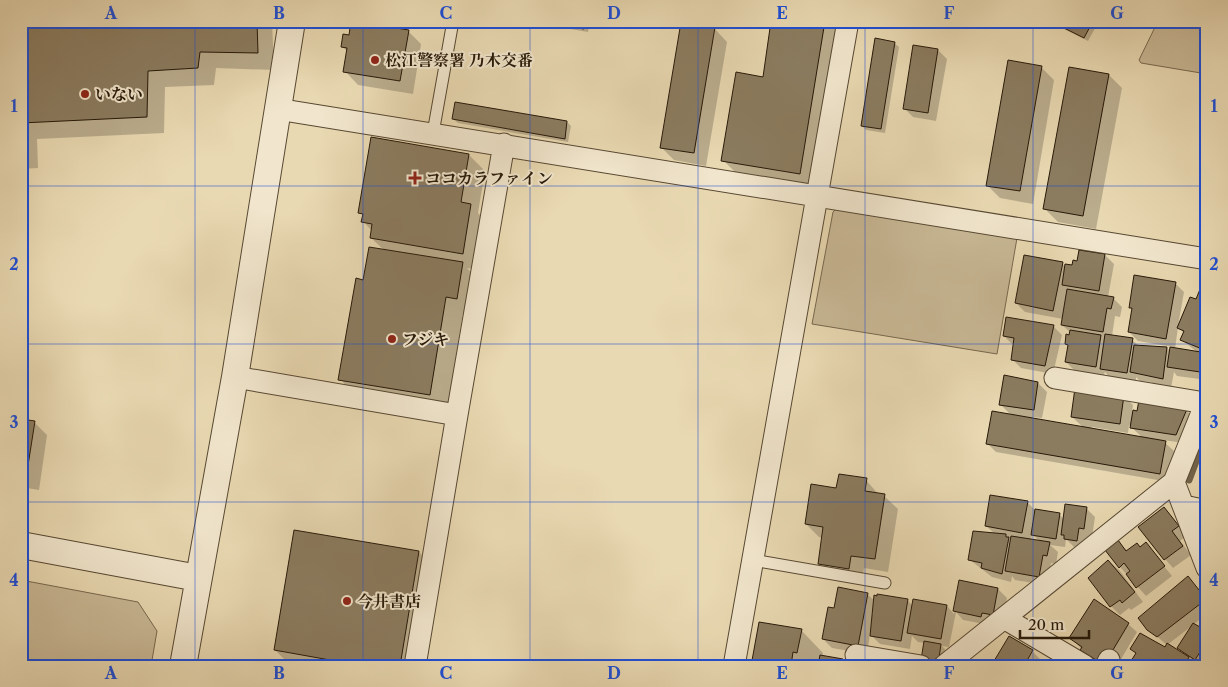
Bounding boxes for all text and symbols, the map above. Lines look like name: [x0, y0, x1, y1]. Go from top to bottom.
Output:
text: A: [104, 3, 118, 23]
text: B: [273, 3, 285, 23]
text: C: [440, 3, 452, 23]
text: D: [607, 3, 621, 23]
text: E: [776, 3, 788, 23]
text: F: [944, 3, 955, 23]
text: G: [1110, 3, 1124, 23]
place label: 松江警察署 乃木交番: [385, 50, 533, 70]
marker: 松江警察署 乃木交番: [369, 54, 381, 66]
place label: いない: [95, 84, 143, 104]
marker: いない: [79, 88, 91, 100]
text: 1: [10, 96, 18, 116]
text: 1: [1210, 96, 1218, 116]
place label: ココカラファイン: [425, 168, 553, 188]
marker: ココカラファイン: [409, 172, 421, 184]
text: 2: [9, 254, 19, 274]
text: 2: [1209, 254, 1219, 274]
place label: フジキ: [402, 329, 449, 349]
marker: フジキ: [386, 333, 398, 345]
text: 3: [9, 412, 19, 432]
text: 3: [1209, 412, 1219, 432]
text: 4: [9, 570, 19, 590]
text: 4: [1209, 570, 1219, 590]
place label: 今井書店: [357, 591, 421, 611]
marker: 今井書店: [341, 595, 353, 607]
scale bar: [1020, 607, 1089, 639]
text: 20 m: [1028, 615, 1064, 634]
text: A: [104, 663, 118, 683]
text: B: [273, 663, 285, 683]
text: C: [440, 663, 452, 683]
text: D: [607, 663, 621, 683]
text: E: [776, 663, 788, 683]
text: F: [944, 663, 955, 683]
text: G: [1110, 663, 1124, 683]

